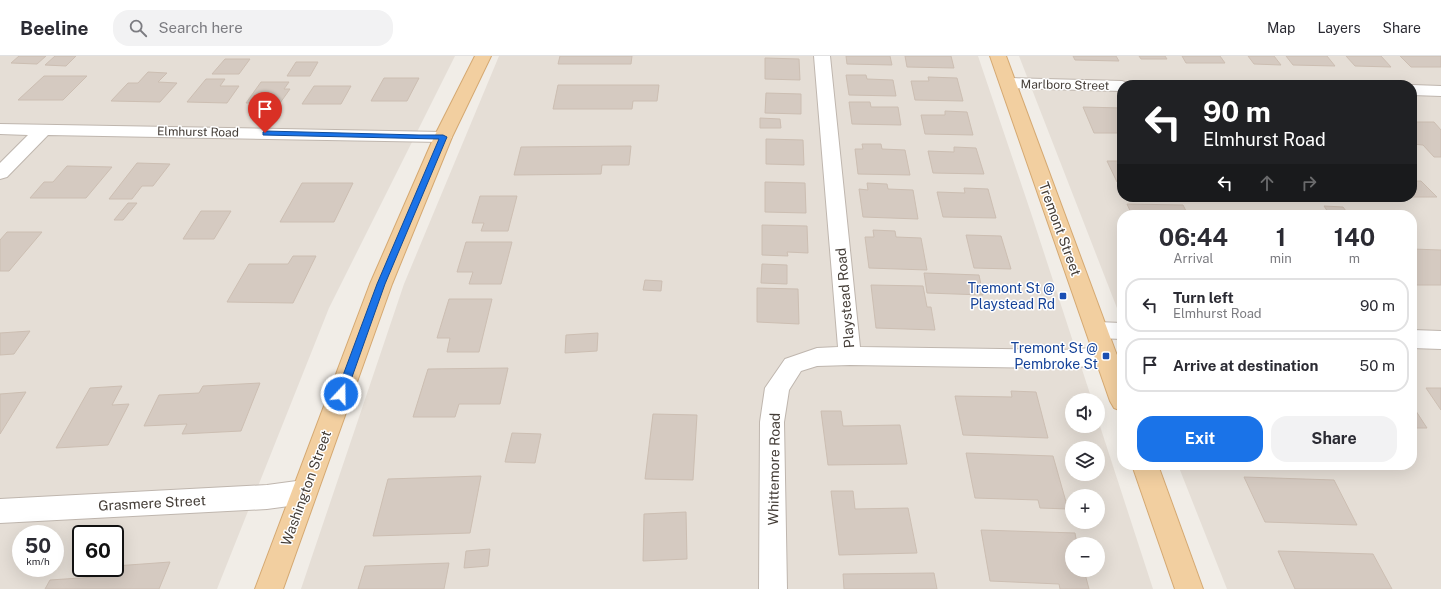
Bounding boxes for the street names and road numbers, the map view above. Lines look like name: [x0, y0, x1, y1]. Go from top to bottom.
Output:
street label: Marlboro Street: [1021, 77, 1110, 93]
street label: Elmhurst Road: [157, 124, 239, 140]
street label: Tremont Street: [1036, 180, 1084, 278]
street label: Playstead Road: [833, 247, 857, 349]
street label: Whittemore Road: [765, 413, 783, 525]
street label: Washington Street: [278, 428, 334, 548]
street label: Grasmere Street: [98, 492, 206, 514]

